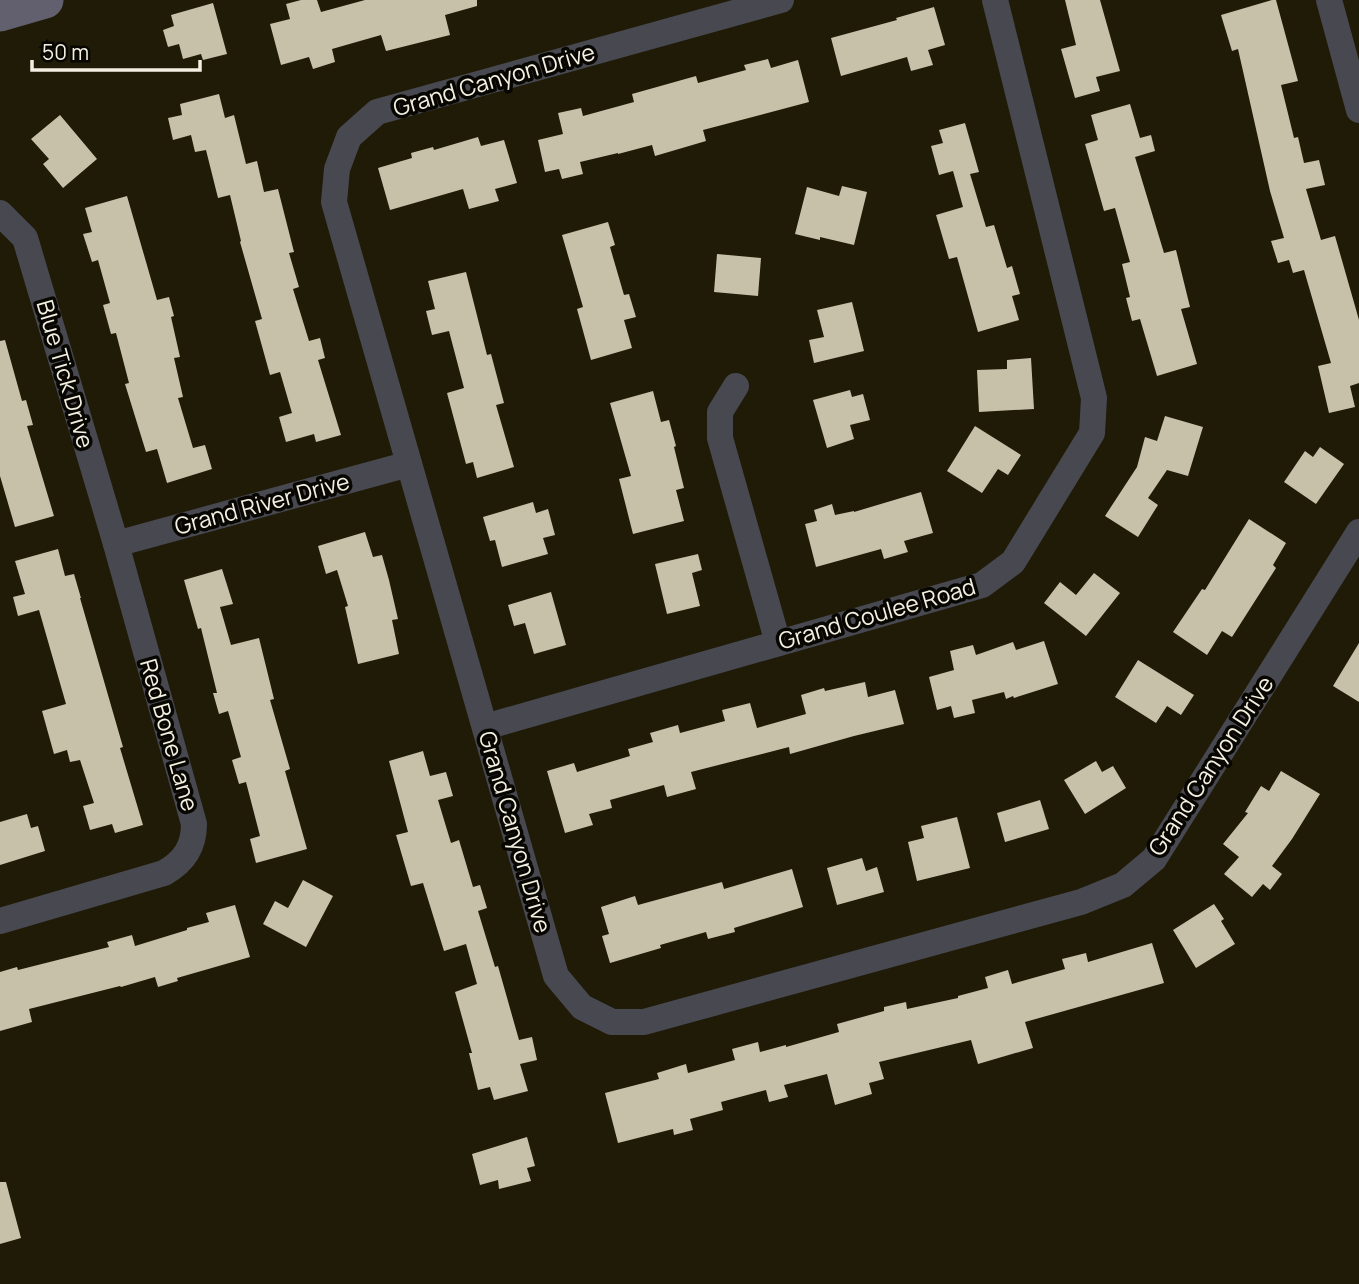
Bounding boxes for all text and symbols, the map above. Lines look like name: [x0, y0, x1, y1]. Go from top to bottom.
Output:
scale bar: [32, 28, 200, 72]
street label: Grand Canyon Drive: [389, 35, 598, 123]
text: 50 m: [42, 38, 89, 66]
street label: Blue Tick Drive: [30, 296, 102, 452]
street label: Grand River Drive: [171, 464, 353, 542]
street label: Grand Coulee Road: [774, 570, 979, 656]
street label: Red Bone Lane: [133, 655, 207, 815]
street label: Grand Canyon Drive: [1140, 669, 1280, 862]
street label: Grand Canyon Drive: [472, 727, 560, 936]

